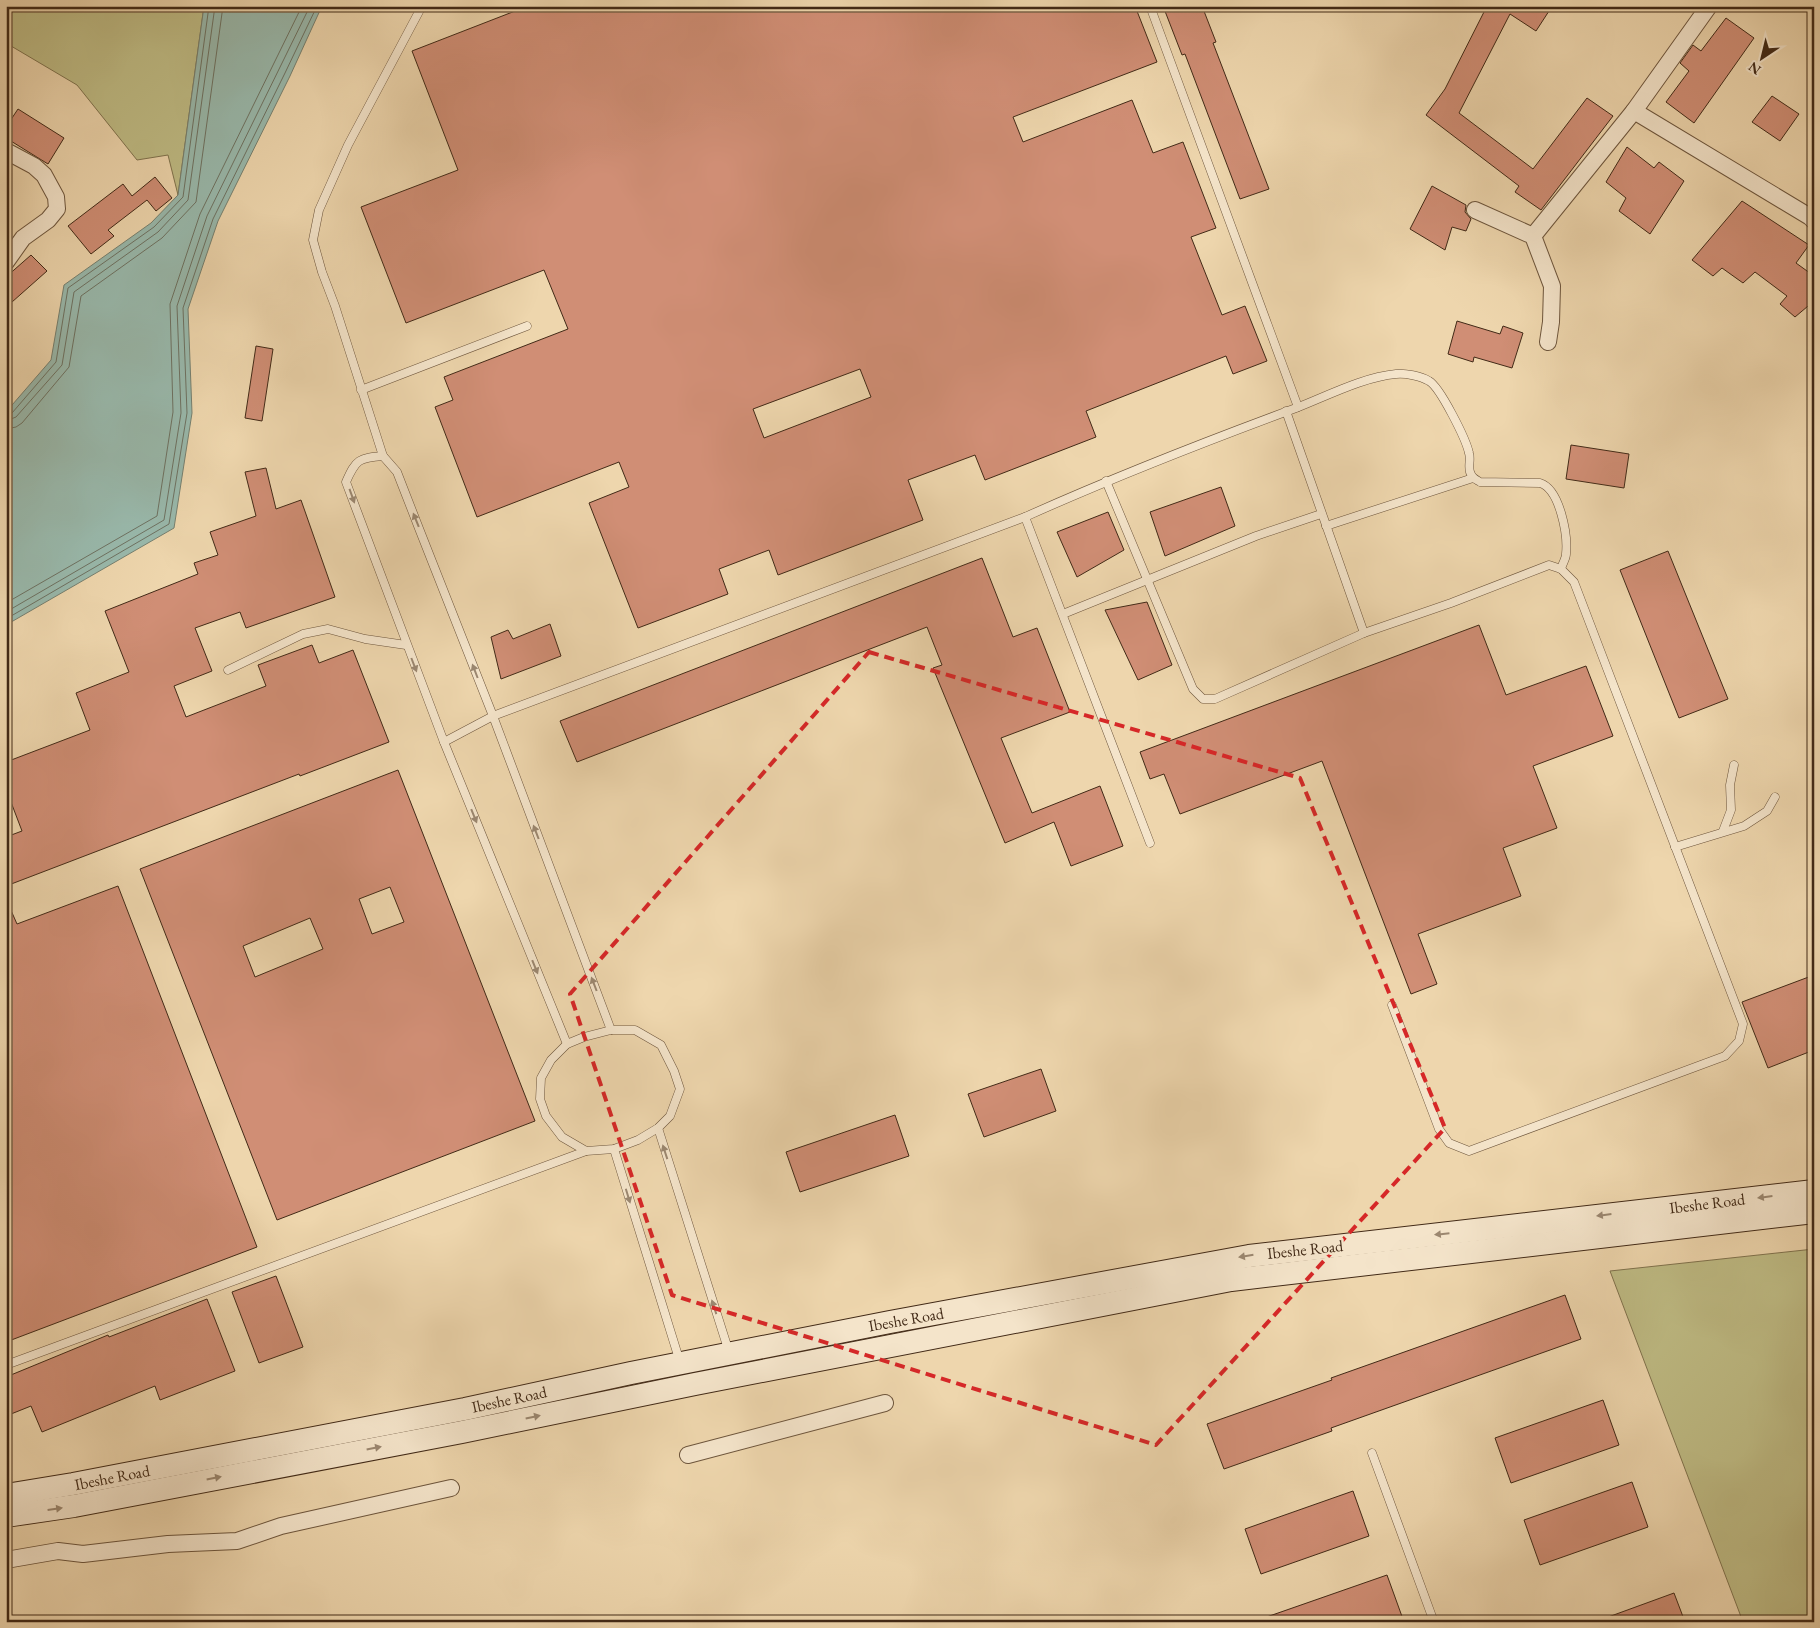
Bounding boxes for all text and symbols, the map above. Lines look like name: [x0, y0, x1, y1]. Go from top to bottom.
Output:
north arrow: [1738, 32, 1788, 82]
text: N: [1744, 58, 1764, 79]
one-way arrow: [349, 489, 356, 504]
one-way arrow: [412, 512, 420, 527]
one-way arrow: [410, 658, 418, 673]
one-way arrow: [471, 663, 479, 678]
one-way arrow: [470, 809, 478, 824]
one-way arrow: [532, 824, 540, 839]
one-way arrow: [531, 960, 539, 975]
one-way arrow: [590, 976, 598, 991]
one-way arrow: [661, 1145, 669, 1160]
street label: Ibeshe Road: [1668, 1188, 1747, 1219]
one-way arrow: [625, 1189, 633, 1204]
one-way arrow: [1757, 1193, 1773, 1201]
one-way arrow: [1596, 1211, 1612, 1219]
one-way arrow: [1434, 1230, 1450, 1238]
street label: Ibeshe Road: [1266, 1235, 1345, 1264]
one-way arrow: [1238, 1253, 1254, 1261]
one-way arrow: [710, 1300, 718, 1315]
street label: Ibeshe Road: [867, 1302, 946, 1336]
street label: Ibeshe Road: [470, 1381, 549, 1418]
one-way arrow: [526, 1413, 541, 1421]
one-way arrow: [366, 1444, 381, 1452]
street label: Ibeshe Road: [73, 1460, 152, 1495]
one-way arrow: [207, 1474, 222, 1482]
one-way arrow: [47, 1504, 63, 1512]

